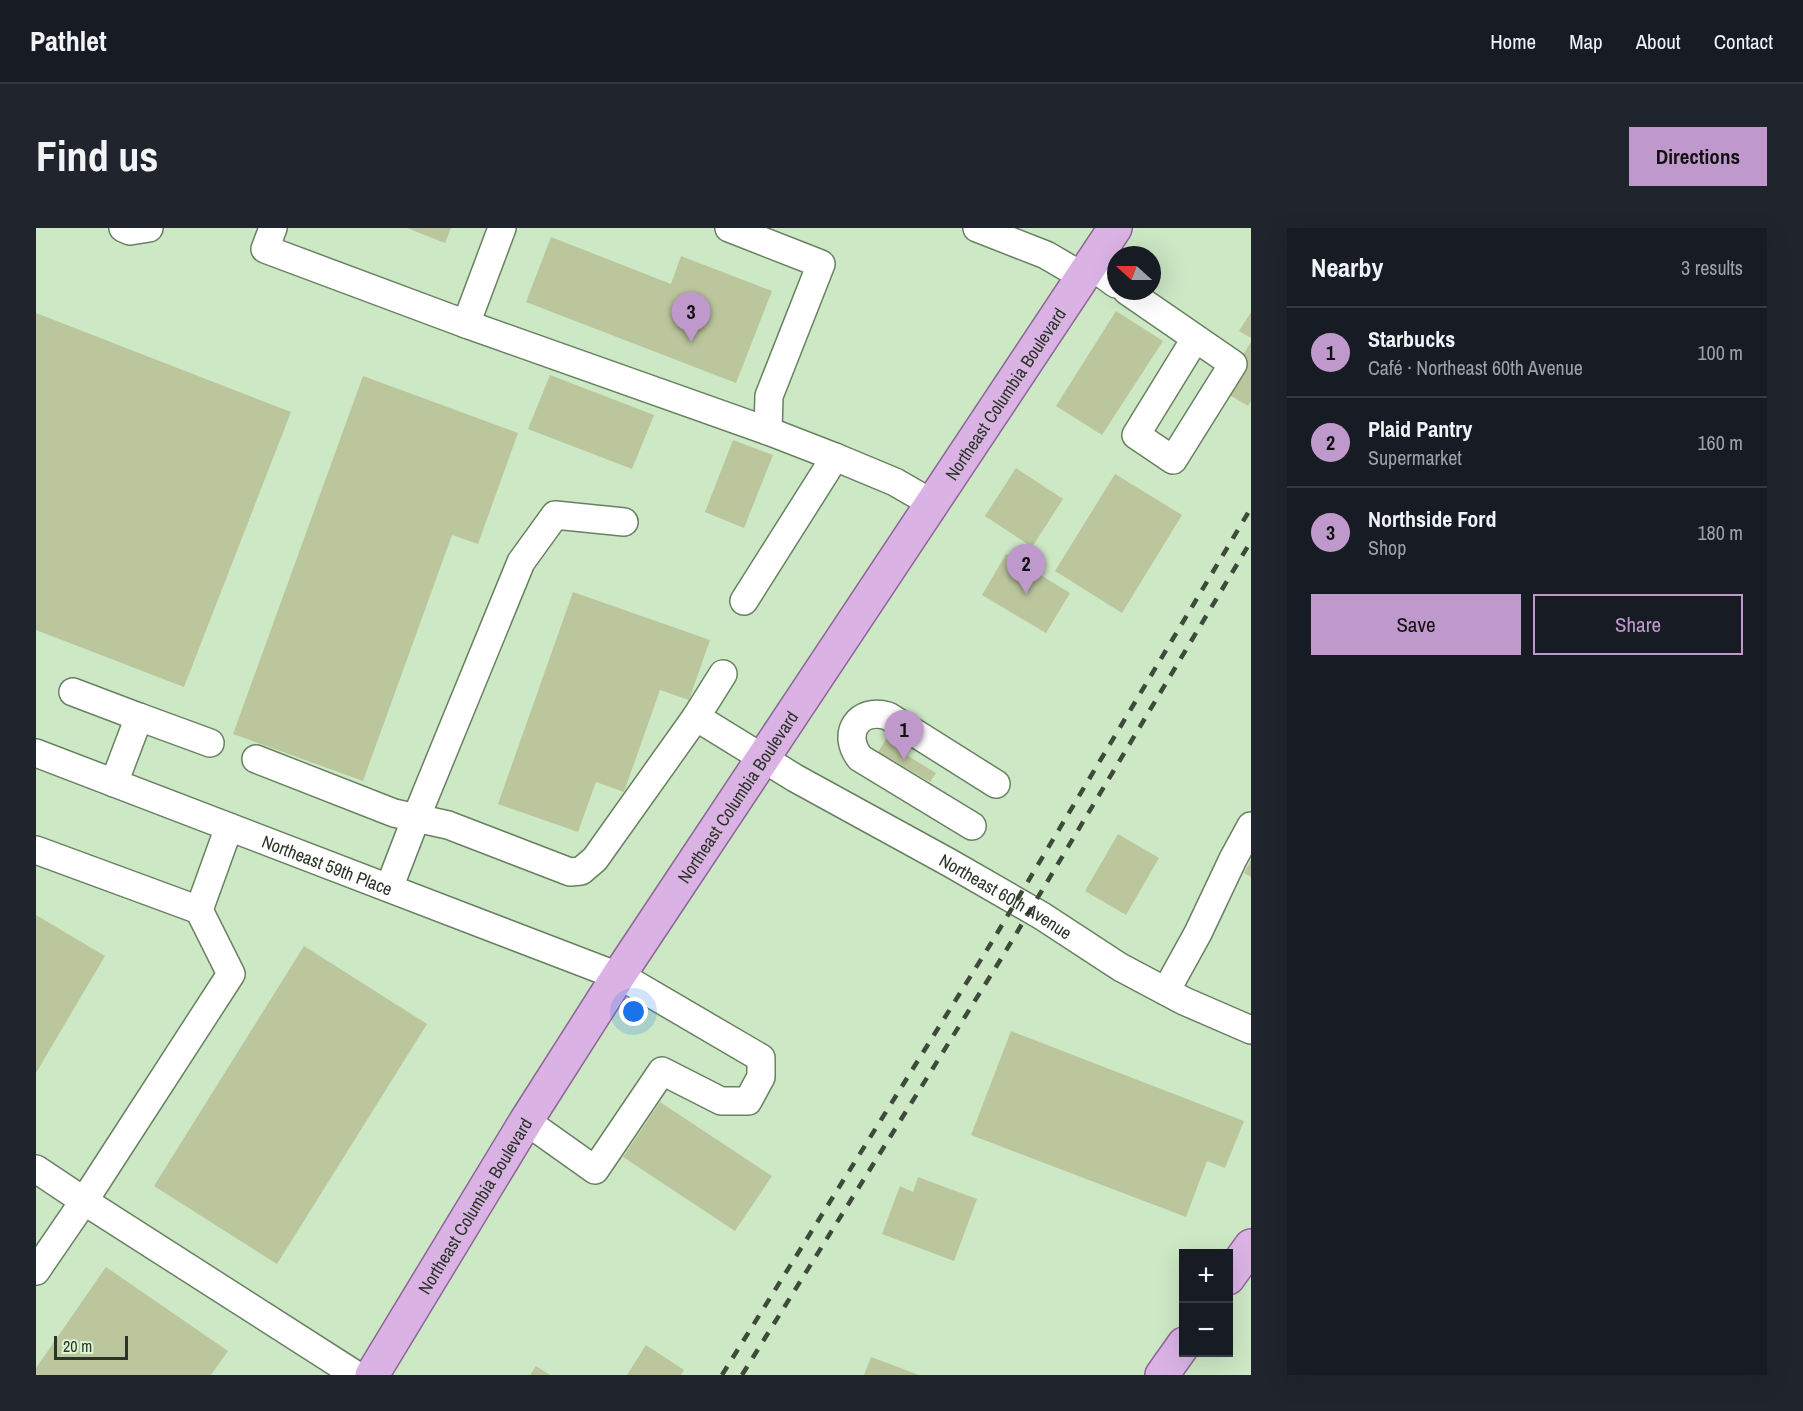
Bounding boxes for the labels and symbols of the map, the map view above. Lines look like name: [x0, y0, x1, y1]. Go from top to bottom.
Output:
north arrow: [1107, 246, 1161, 300]
pin: 3: [672, 292, 710, 342]
street label: Northeast Columbia Boulevard: [939, 303, 1071, 485]
pin: 2: [1006, 544, 1046, 594]
street label: Northeast Columbia Boulevard: [671, 706, 804, 888]
pin: 1: [884, 710, 924, 760]
street label: Northeast 59th Place: [258, 828, 396, 901]
street label: Northeast 60th Avenue: [935, 847, 1077, 945]
your location: [619, 997, 648, 1026]
street label: Northeast Columbia Boulevard: [412, 1113, 538, 1299]
scale bar: [54, 1333, 128, 1360]

